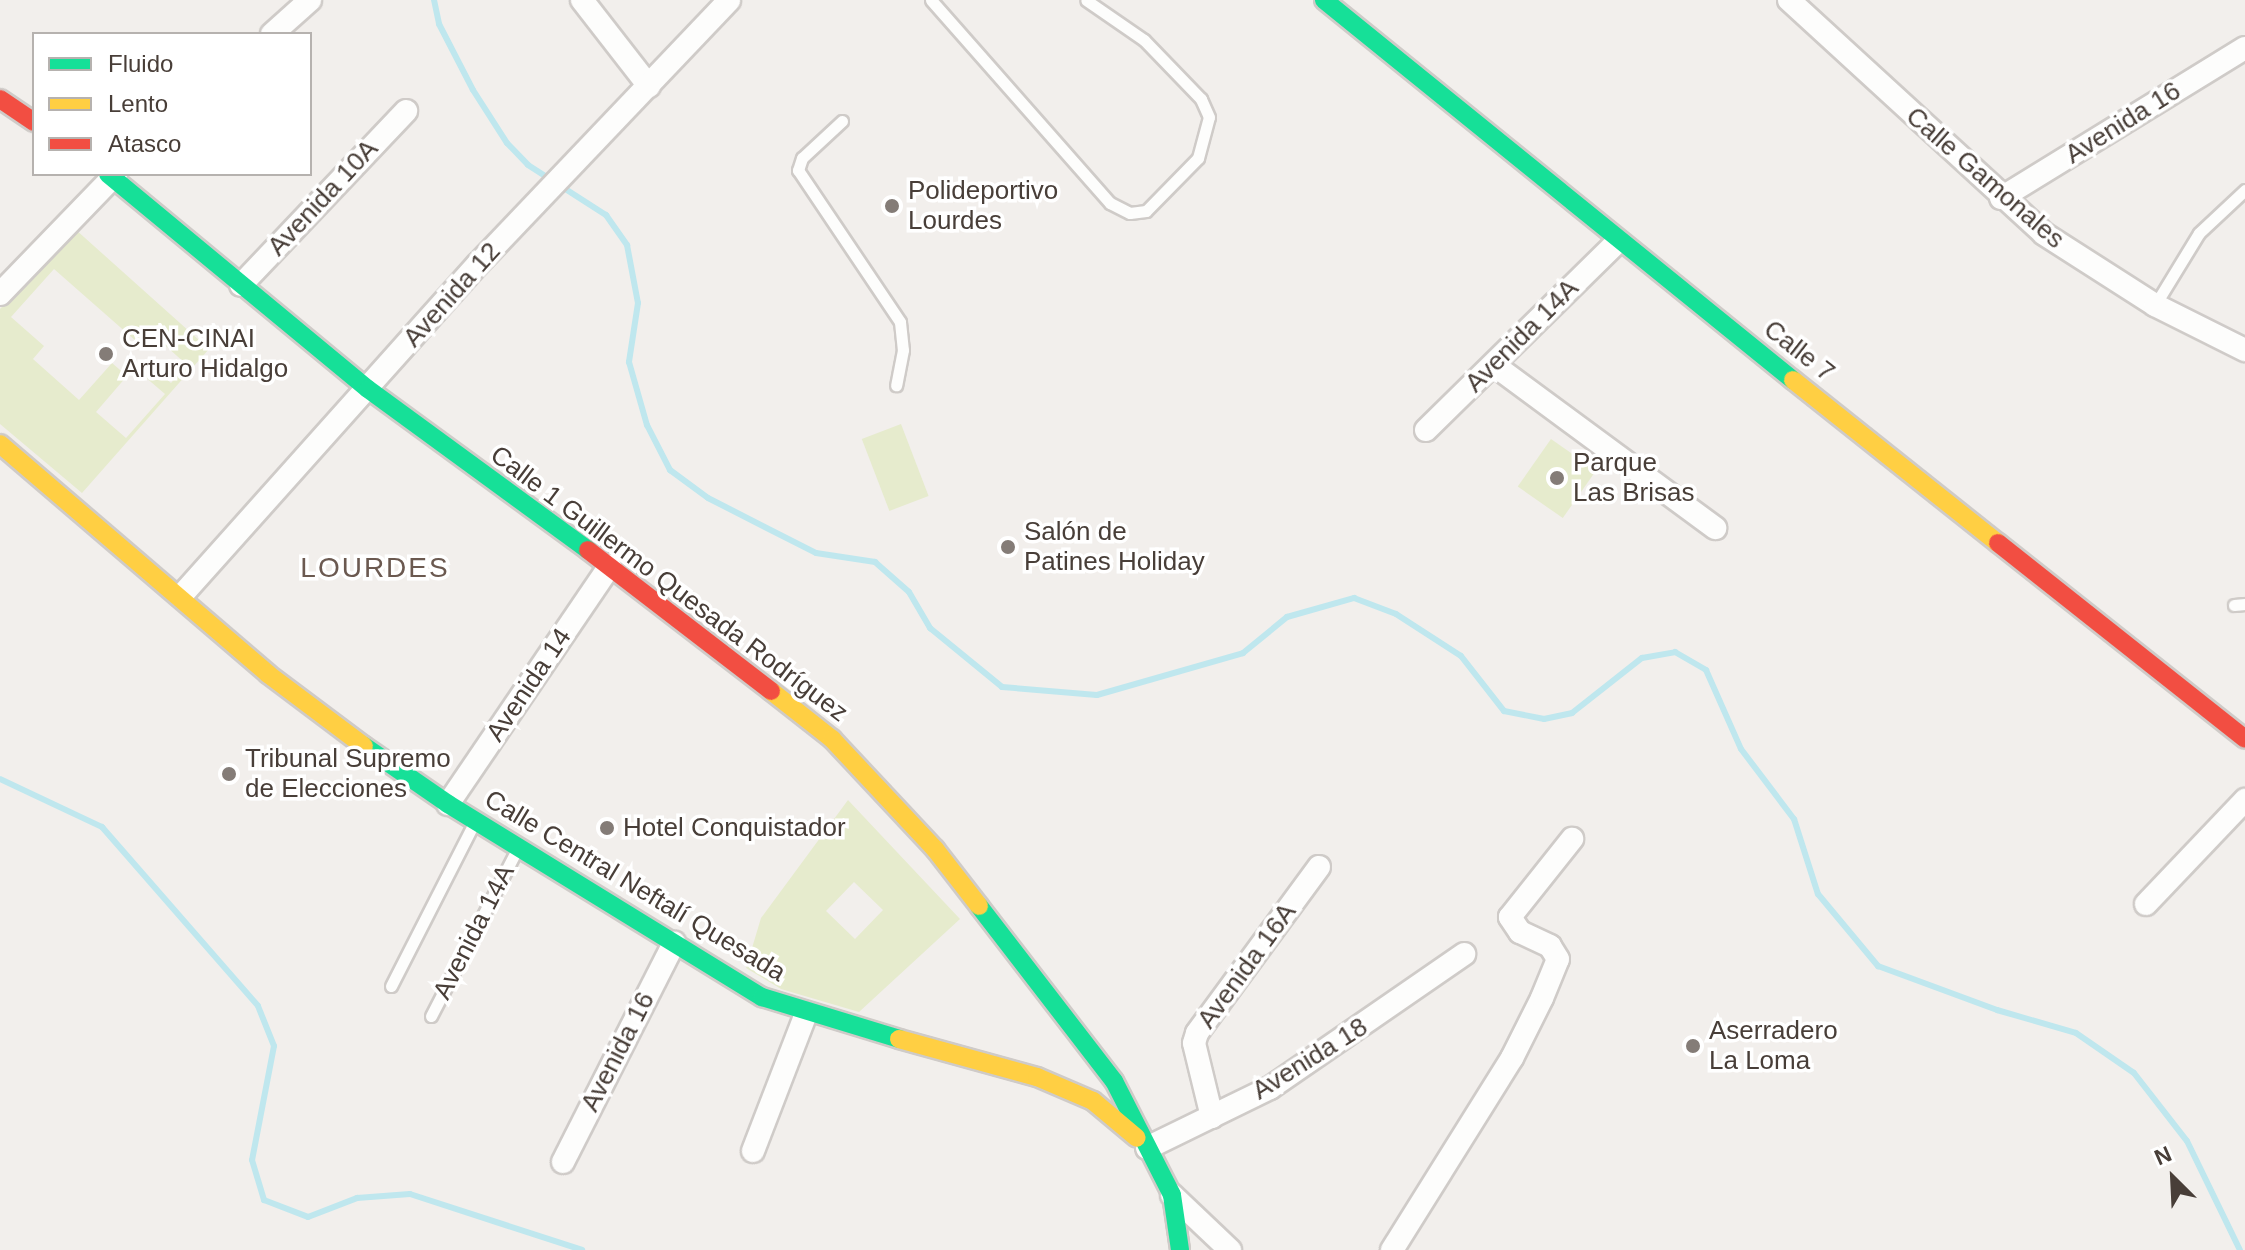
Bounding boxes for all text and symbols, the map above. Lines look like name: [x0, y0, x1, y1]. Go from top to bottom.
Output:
legend: [32, 32, 312, 176]
text: Fluido: [108, 50, 173, 77]
street label: Avenida 16: [2060, 75, 2186, 171]
text: Lento: [108, 90, 168, 117]
street label: Calle Gamonales: [1900, 101, 2070, 255]
text: Atasco: [108, 130, 181, 157]
street label: Avenida 10A: [261, 134, 385, 262]
place label: Polideportivo Lourdes: [908, 175, 1058, 236]
marker: Polideportivo Lourdes: [883, 197, 901, 215]
street label: Avenida 12: [397, 236, 507, 354]
street label: Avenida 14A: [1459, 273, 1585, 399]
street label: Calle 7: [1758, 314, 1840, 388]
place label: CEN-CINAI Arturo Hidalgo: [122, 323, 288, 384]
marker: CEN-CINAI Arturo Hidalgo: [97, 345, 115, 363]
street label: Calle 1 Guillermo Quesada Rodríguez: [484, 439, 854, 729]
place label: Parque Las Brisas: [1573, 447, 1694, 508]
marker: Parque Las Brisas: [1548, 469, 1566, 487]
place label: Salón de Patines Holiday: [1024, 516, 1205, 578]
marker: Salón de Patines Holiday: [999, 538, 1017, 556]
district label: LOURDES: [300, 551, 450, 585]
street label: Avenida 14: [480, 623, 578, 747]
place label: Tribunal Supremo de Elecciones: [245, 743, 451, 804]
marker: Tribunal Supremo de Elecciones: [220, 765, 238, 783]
street label: Calle Central Neftalí Quesada: [479, 784, 791, 988]
place label: Hotel Conquistador: [623, 812, 846, 844]
marker: Hotel Conquistador: [598, 819, 616, 837]
street label: Avenida 14A: [427, 859, 521, 1005]
street label: Avenida 16A: [1191, 897, 1303, 1035]
street label: Avenida 16: [575, 987, 661, 1117]
street label: Avenida 18: [1247, 1011, 1373, 1107]
place label: Aserradero La Loma: [1709, 1015, 1838, 1076]
marker: Aserradero La Loma: [1684, 1037, 1702, 1055]
north arrow: [2133, 1138, 2213, 1218]
text: N: [2151, 1141, 2175, 1170]

